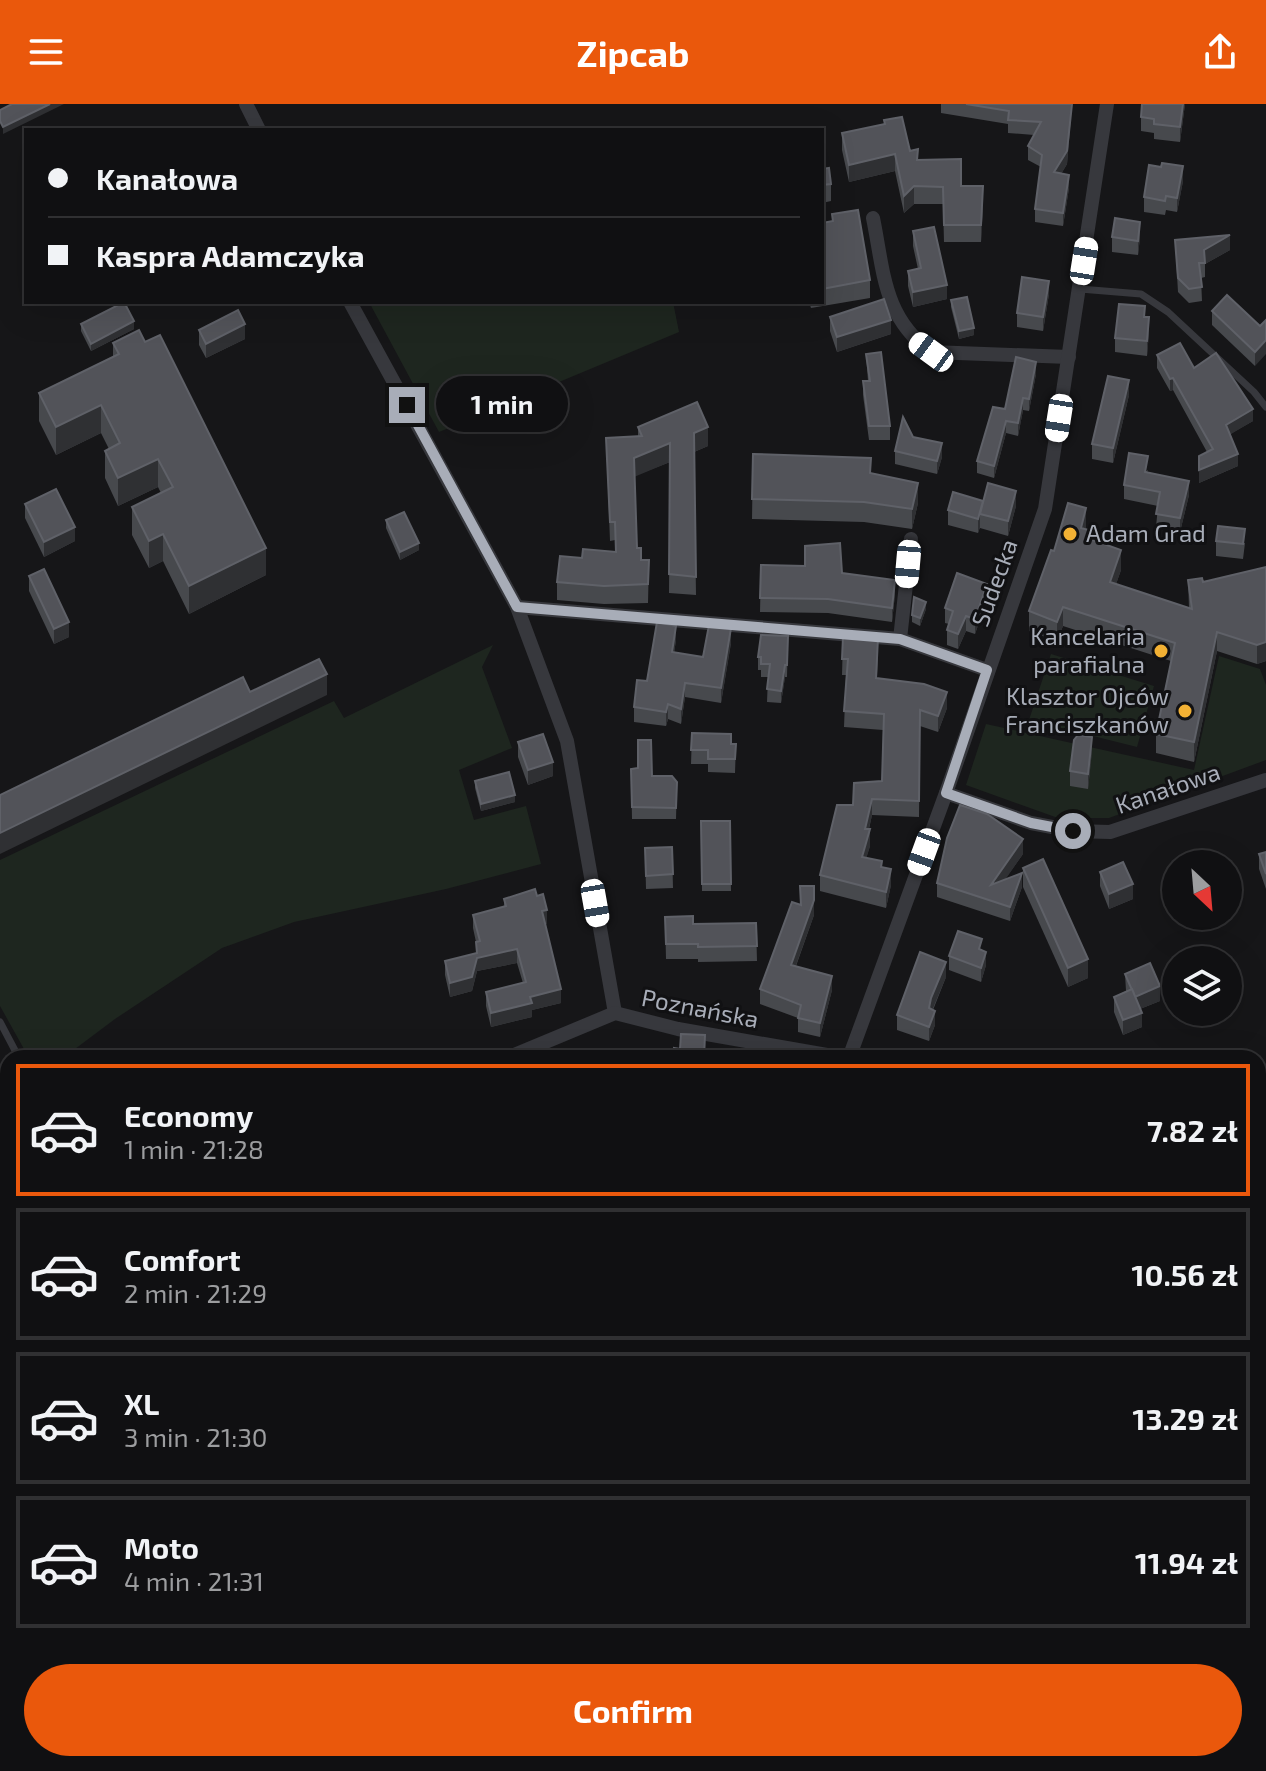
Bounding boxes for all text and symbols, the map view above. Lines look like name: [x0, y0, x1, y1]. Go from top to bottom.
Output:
icon: menu: [24, 30, 68, 74]
icon: share: [1198, 30, 1242, 74]
text: Zipcab: [577, 31, 689, 74]
text: Kanałowa: [96, 160, 238, 196]
car: [1068, 235, 1100, 287]
text: Kaspra Adamczyka: [96, 237, 365, 273]
car: [905, 328, 957, 376]
callout: 1 min: [435, 377, 567, 433]
route end: [389, 387, 425, 423]
text: 1 min: [471, 388, 533, 419]
car: [1043, 392, 1075, 444]
place label: Adam Grad: [1086, 518, 1206, 547]
marker: Adam Grad: [1061, 525, 1079, 543]
street label: Sudecka: [964, 535, 1023, 630]
car: [894, 539, 922, 589]
place label: Kancelaria parafialna: [1030, 621, 1145, 678]
marker: Kancelaria parafialna: [1152, 642, 1170, 660]
place label: Klasztor Ojców Franciszkanów: [1005, 681, 1169, 738]
marker: Klasztor Ojców Franciszkanów: [1176, 702, 1194, 720]
street label: Kanałowa: [1111, 756, 1224, 819]
route start: [1055, 813, 1091, 849]
car: [905, 825, 943, 879]
north arrow: [1162, 850, 1242, 930]
map controls: [1162, 850, 1242, 1026]
car: [579, 877, 611, 929]
button: layers: [1162, 946, 1242, 1026]
street label: Poznańska: [639, 982, 761, 1033]
icon: car: [28, 1094, 100, 1166]
text: Economy: [124, 1097, 253, 1133]
text: 7.82 zł: [1147, 1112, 1238, 1148]
text: 1 min · 21:28: [124, 1133, 264, 1164]
icon: car: [28, 1238, 100, 1310]
text: Comfort: [124, 1241, 241, 1277]
text: 10.56 zł: [1132, 1256, 1238, 1292]
text: 2 min · 21:29: [124, 1277, 267, 1308]
icon: car: [28, 1382, 100, 1454]
text: XL: [124, 1385, 159, 1421]
text: 13.29 zł: [1133, 1400, 1238, 1436]
text: 3 min · 21:30: [124, 1421, 268, 1452]
icon: car: [28, 1526, 100, 1598]
text: Moto: [124, 1529, 199, 1565]
text: 11.94 zł: [1135, 1544, 1238, 1580]
text: 4 min · 21:31: [124, 1565, 264, 1596]
button: Confirm: [24, 1664, 1242, 1756]

